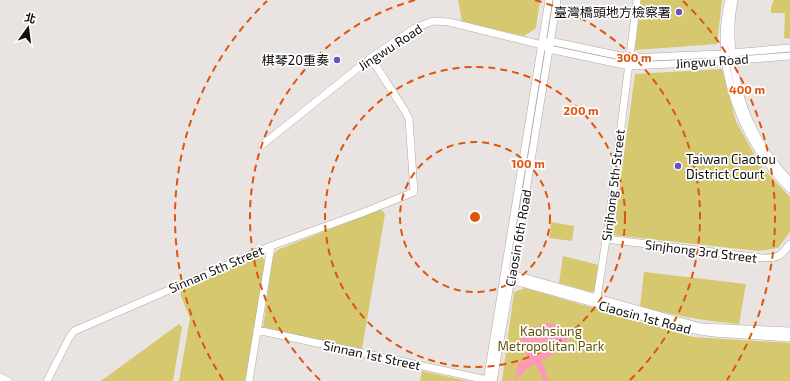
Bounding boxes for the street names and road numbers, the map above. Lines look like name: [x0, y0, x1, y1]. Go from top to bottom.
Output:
street label: Jingwu Road: [355, 20, 425, 74]
street label: Jingwu Road: [675, 50, 749, 72]
street label: Sinjhong 5th Street: [598, 128, 628, 242]
street label: Ciaosin 6th Road: [502, 188, 534, 288]
street label: Sinjhong 3rd Street: [644, 236, 758, 266]
street label: Sinnan 5th Street: [166, 242, 266, 296]
street label: Ciaosin 1st Road: [597, 297, 693, 337]
street label: Sinnan 1st Street: [322, 337, 422, 373]

